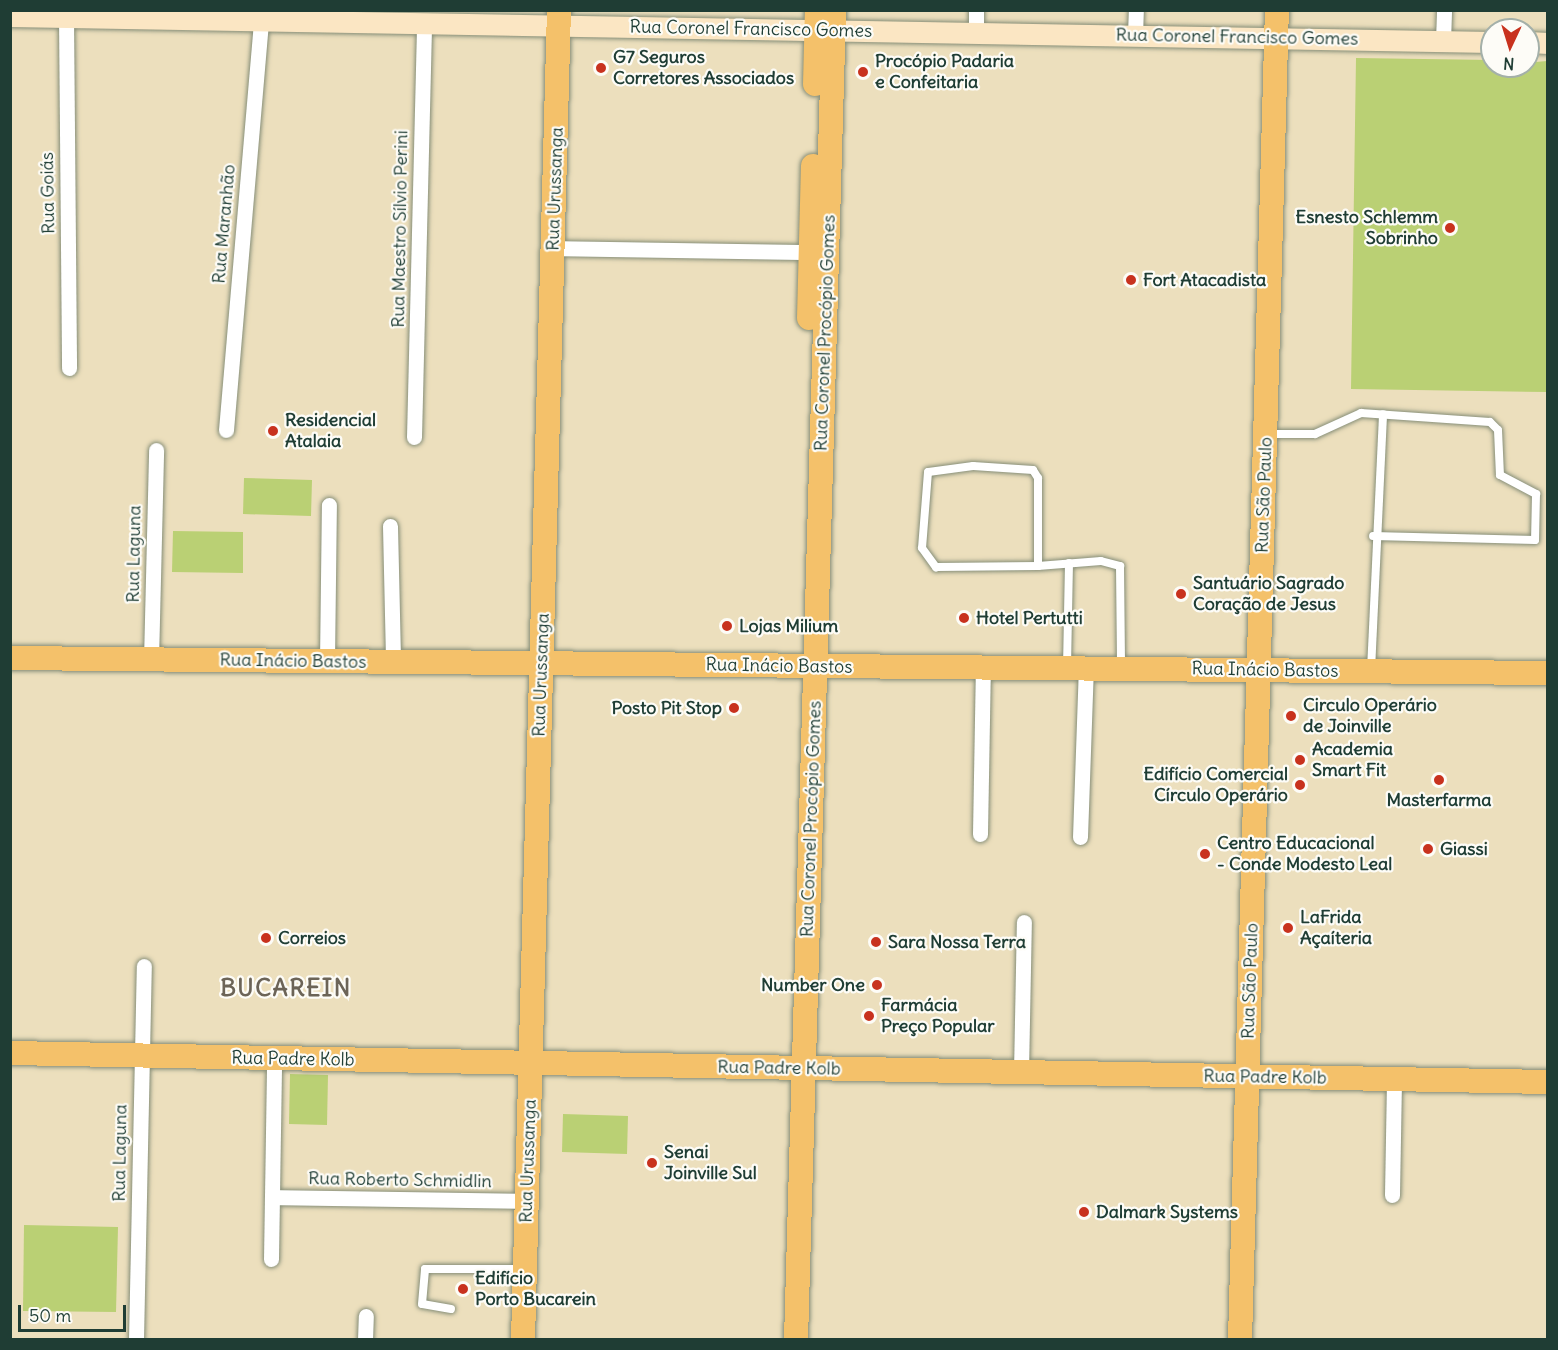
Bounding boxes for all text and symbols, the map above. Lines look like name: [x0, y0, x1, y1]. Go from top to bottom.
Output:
street label: Rua Coronel Francisco Gomes: [629, 16, 873, 42]
north arrow: [1480, 18, 1540, 78]
street label: Rua Coronel Francisco Gomes: [1115, 24, 1359, 50]
place label: G7 Seguros Corretores Associados: [613, 47, 794, 90]
place label: Procópio Padaria e Confeitaria: [875, 51, 1014, 94]
text: N: [1503, 54, 1515, 74]
marker: G7 Seguros Corretores Associados: [594, 61, 608, 75]
marker: Procópio Padaria e Confeitaria: [856, 65, 870, 79]
street label: Rua Urussanga: [542, 127, 568, 251]
street label: Rua Maestro Sílvio Perini: [387, 130, 413, 328]
street label: Rua Goiás: [36, 152, 60, 234]
street label: Rua Maranhão: [208, 163, 240, 285]
place label: Esnesto Schlemm Sobrinho: [1296, 207, 1438, 250]
street label: Rua Coronel Procópio Gomes: [810, 214, 840, 452]
marker: Esnesto Schlemm Sobrinho: [1443, 221, 1457, 235]
place label: Fort Atacadista: [1143, 269, 1266, 291]
marker: Fort Atacadista: [1124, 273, 1138, 287]
place label: Residencial Atalaia: [285, 410, 376, 452]
marker: Residencial Atalaia: [266, 424, 280, 438]
street label: Rua São Paulo: [1251, 437, 1277, 553]
street label: Rua Laguna: [122, 505, 146, 603]
place label: Santuário Sagrado Coração de Jesus: [1193, 573, 1344, 616]
marker: Santuário Sagrado Coração de Jesus: [1174, 587, 1188, 601]
place label: Hotel Pertutti: [976, 607, 1083, 629]
marker: Hotel Pertutti: [957, 611, 971, 625]
street label: Rua Urussanga: [528, 613, 554, 737]
place label: Lojas Milium: [739, 615, 838, 637]
marker: Lojas Milium: [720, 619, 734, 633]
street label: Rua Inácio Bastos: [219, 649, 367, 673]
street label: Rua Inácio Bastos: [705, 654, 853, 678]
street label: Rua Inácio Bastos: [1191, 658, 1339, 682]
place label: Circulo Operário de Joinville: [1303, 695, 1437, 738]
place label: Posto Pit Stop: [611, 697, 722, 719]
street label: Rua Coronel Procópio Gomes: [796, 700, 826, 938]
marker: Posto Pit Stop: [727, 701, 741, 715]
marker: Circulo Operário de Joinville: [1284, 709, 1298, 723]
place label: Academia Smart Fit: [1312, 739, 1393, 782]
marker: Academia Smart Fit: [1293, 753, 1307, 767]
place label: Edifício Comercial Círculo Operário: [1144, 764, 1288, 806]
marker: Masterfarma: [1432, 773, 1446, 787]
marker: Edifício Comercial Círculo Operário: [1293, 778, 1307, 792]
place label: Masterfarma: [1386, 789, 1492, 811]
place label: Centro Educacional - Conde Modesto Leal: [1217, 833, 1392, 876]
place label: Giassi: [1440, 838, 1488, 860]
marker: Giassi: [1421, 842, 1435, 856]
marker: Centro Educacional - Conde Modesto Leal: [1198, 847, 1212, 861]
place label: LaFrida Açaíteria: [1300, 907, 1372, 950]
marker: LaFrida Açaíteria: [1281, 921, 1295, 935]
street label: Rua São Paulo: [1237, 923, 1263, 1039]
place label: Correios: [278, 927, 346, 949]
marker: Correios: [259, 931, 273, 945]
place label: Sara Nossa Terra: [888, 931, 1026, 953]
marker: Sara Nossa Terra: [869, 935, 883, 949]
district label: BUCAREIN: [220, 974, 352, 1002]
place label: Number One: [761, 974, 865, 996]
marker: Number One: [870, 978, 884, 992]
place label: Farmácia Preço Popular: [881, 995, 995, 1038]
marker: Farmácia Preço Popular: [862, 1009, 876, 1023]
street label: Rua Padre Kolb: [231, 1047, 355, 1071]
street label: Rua Padre Kolb: [717, 1056, 841, 1080]
street label: Rua Padre Kolb: [1203, 1065, 1327, 1089]
street label: Rua Urussanga: [515, 1099, 541, 1223]
street label: Rua Laguna: [108, 1104, 132, 1202]
place label: Senai Joinville Sul: [664, 1142, 757, 1184]
marker: Senai Joinville Sul: [645, 1156, 659, 1170]
street label: Rua Roberto Schmidlin: [308, 1168, 492, 1192]
place label: Dalmark Systems: [1096, 1201, 1238, 1223]
marker: Dalmark Systems: [1077, 1205, 1091, 1219]
place label: Edifício Porto Bucarein: [475, 1268, 596, 1310]
marker: Edifício Porto Bucarein: [456, 1282, 470, 1296]
scale bar: [21, 1293, 129, 1331]
text: 50 m: [29, 1304, 71, 1327]

